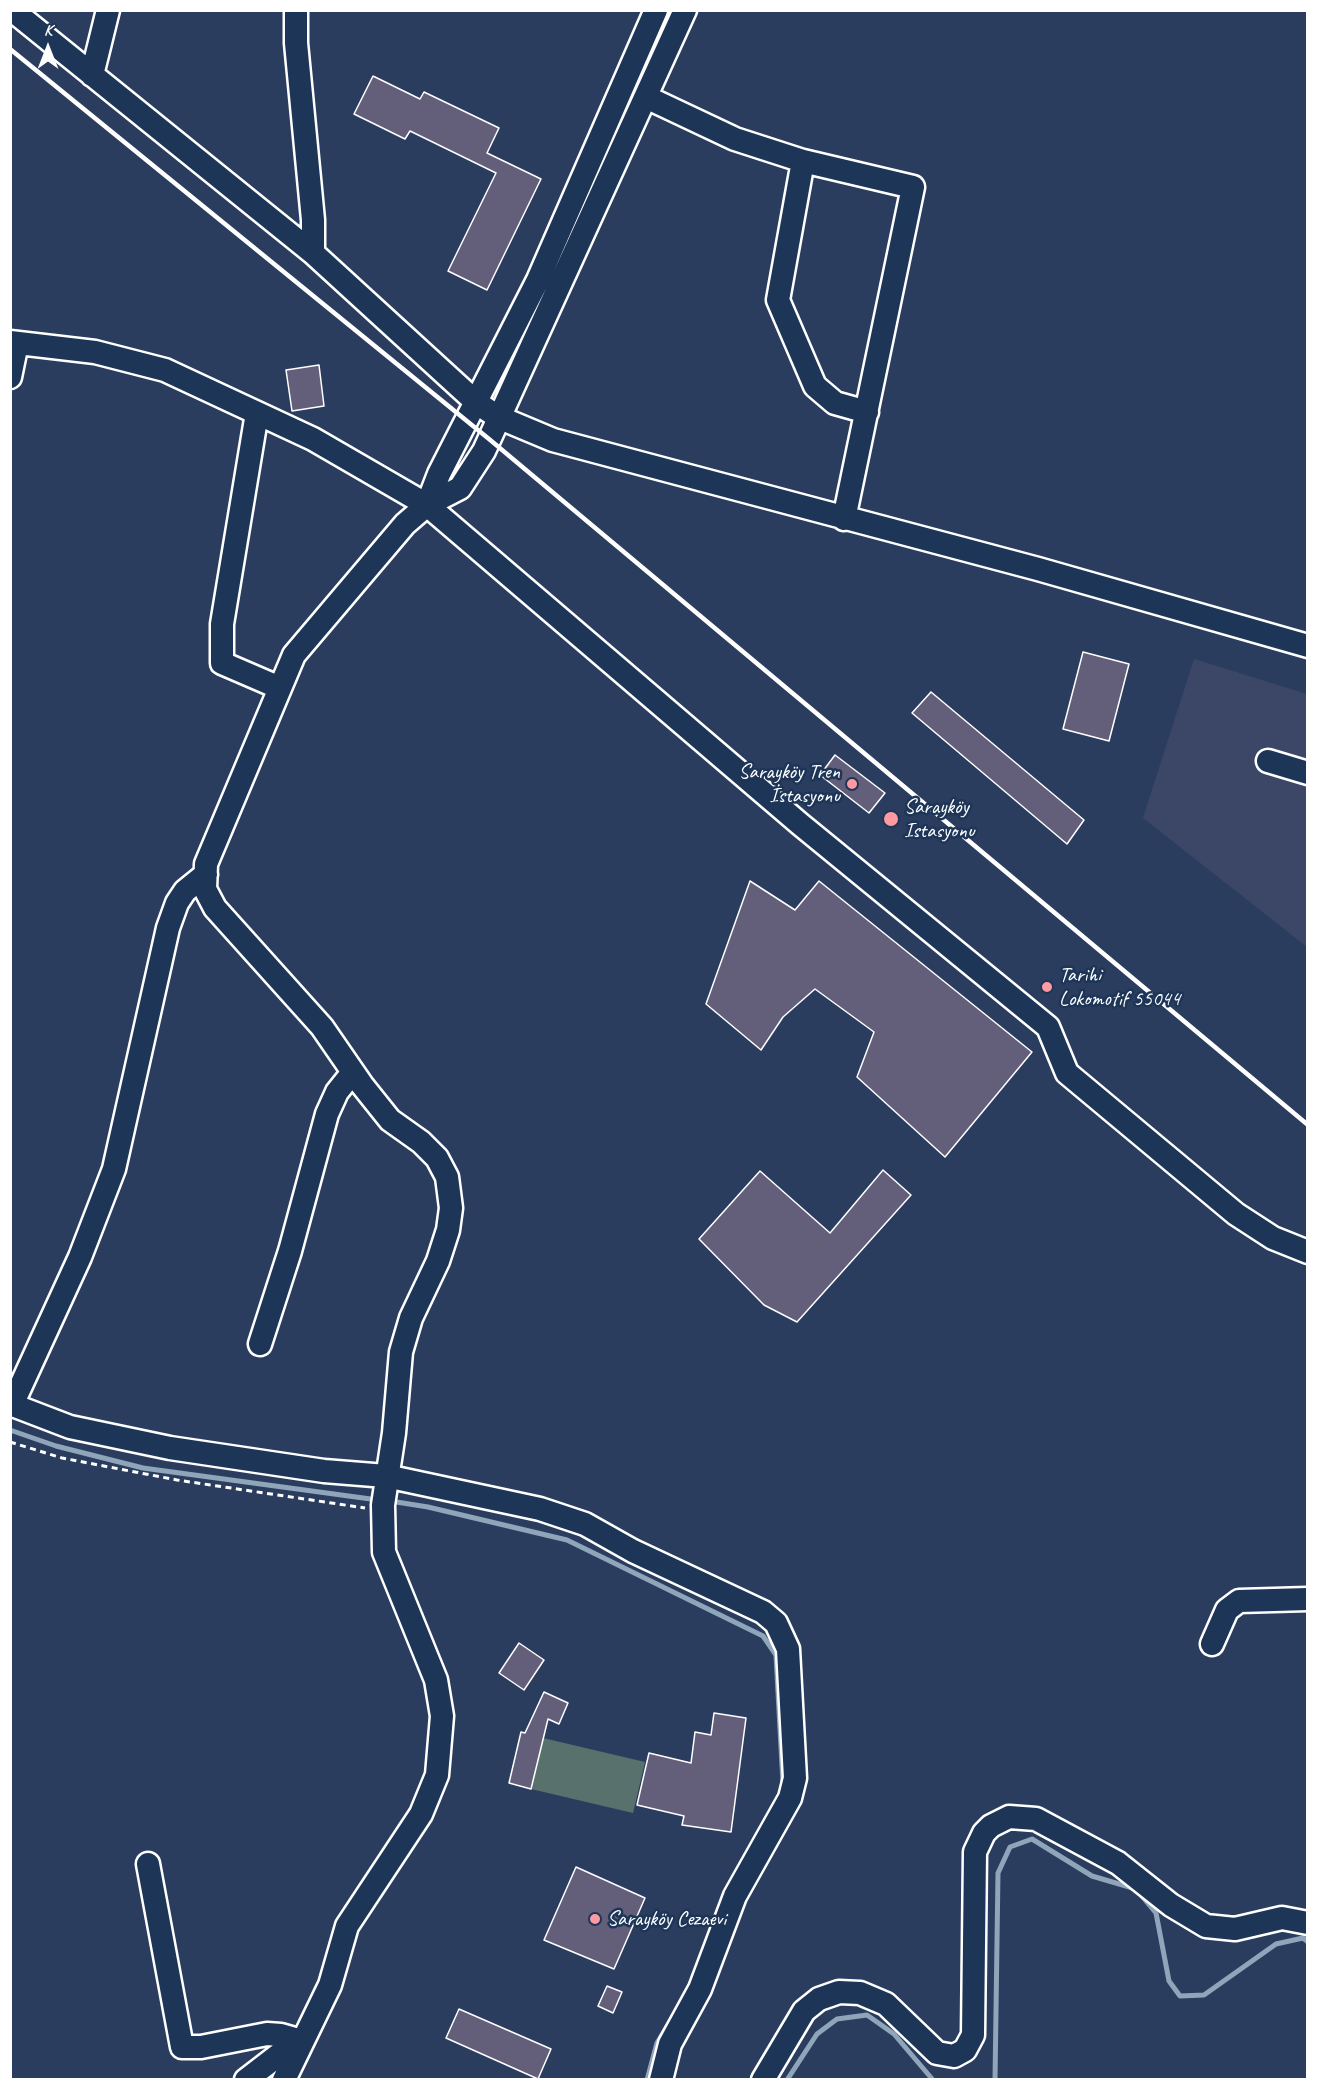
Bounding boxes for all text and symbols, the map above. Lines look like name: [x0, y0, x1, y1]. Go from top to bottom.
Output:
north arrow: [18, 18, 78, 78]
text: K: [44, 20, 52, 40]
place label: Sarayköy Tren İstasyonu: [739, 759, 840, 809]
marker: Sarayköy Tren İstasyonu: [845, 777, 859, 791]
place label: Sarayköy Istasyonu: [904, 794, 974, 844]
marker: Sarayköy Istasyonu: [882, 810, 900, 828]
place label: Tarihi Lokomotif 55044: [1059, 962, 1180, 1012]
marker: Tarihi Lokomotif 55044: [1040, 980, 1054, 994]
place label: Sarayköy Cezaevi: [607, 1906, 726, 1932]
marker: Sarayköy Cezaevi: [588, 1912, 602, 1926]

